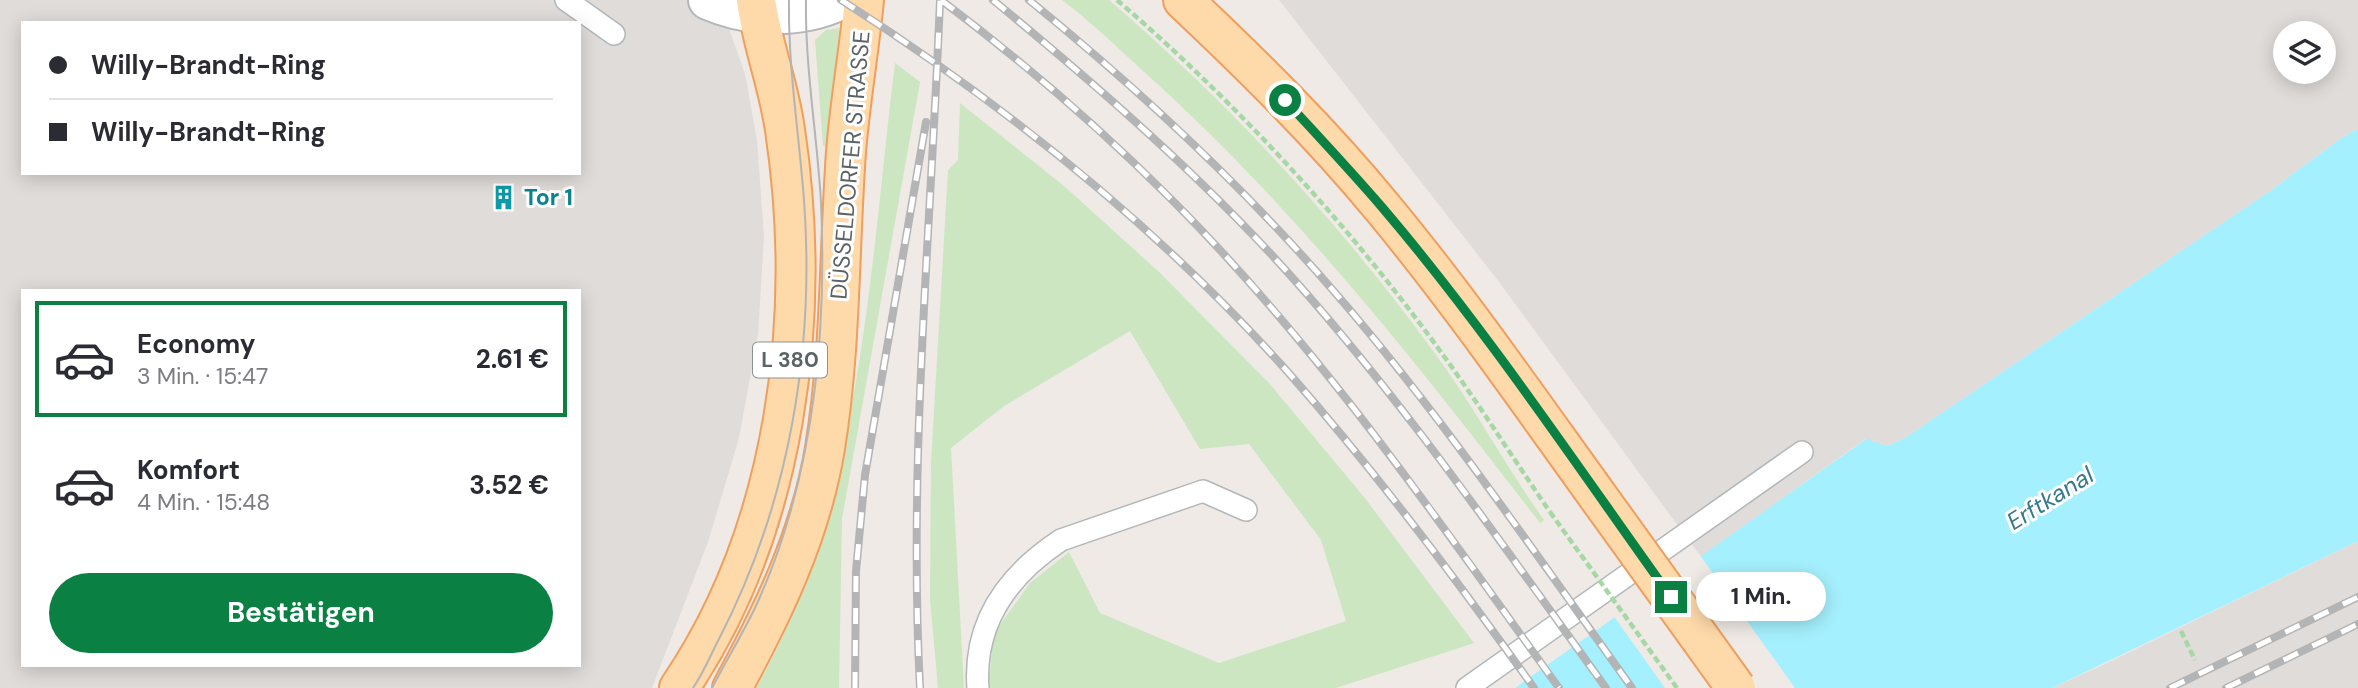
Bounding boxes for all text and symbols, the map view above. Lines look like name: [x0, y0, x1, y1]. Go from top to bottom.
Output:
map controls: [2273, 21, 2336, 84]
button: layers: [2273, 21, 2336, 84]
street label: DÜSSELDORFER STRASSE: [823, 29, 877, 301]
text: Willy-Brandt-Ring: [91, 48, 326, 82]
route start: [1269, 84, 1301, 116]
text: Willy-Brandt-Ring: [91, 115, 326, 149]
place label: Tor 1: [524, 182, 573, 212]
building icon: Tor 1: [490, 183, 518, 211]
text: Economy: [137, 327, 255, 361]
icon: car: [53, 328, 116, 391]
text: 2.61 €: [476, 342, 549, 376]
road number: L 380: [753, 342, 827, 378]
text: 3 Min. · 15:47: [137, 361, 268, 391]
text: Komfort: [137, 453, 240, 487]
icon: car: [53, 454, 116, 517]
water label: Erftkanal: [2001, 459, 2100, 537]
text: 3.52 €: [469, 468, 549, 502]
text: 4 Min. · 15:48: [137, 487, 270, 517]
callout: 1 Min.: [1696, 572, 1825, 622]
button: Bestätigen: [49, 573, 553, 653]
route end: [1655, 581, 1687, 613]
text: 1 Min.: [1731, 581, 1791, 611]

